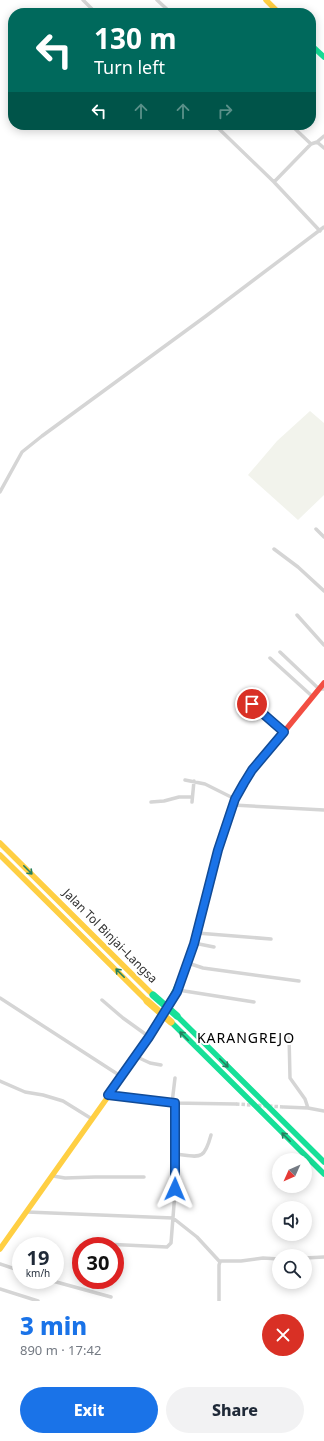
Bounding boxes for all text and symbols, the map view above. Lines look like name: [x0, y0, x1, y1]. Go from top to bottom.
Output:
text: 130 m: [94, 19, 177, 57]
icon: left: [28, 24, 80, 76]
text: Turn left: [94, 55, 165, 79]
icon: left: [88, 100, 110, 122]
icon: ahead: [130, 100, 152, 122]
icon: ahead: [172, 100, 194, 122]
icon: right: [214, 100, 236, 122]
pin: [235, 687, 269, 721]
icon: arrive: [241, 693, 263, 715]
one-way arrow: [23, 865, 33, 875]
street label: Jalan Tol Binjai–Langsa: [59, 884, 161, 987]
one-way arrow: [115, 968, 125, 978]
district label: KARANGREJO: [197, 1028, 295, 1047]
one-way arrow: [179, 1031, 189, 1040]
one-way arrow: [219, 1059, 229, 1068]
one-way arrow: [281, 1132, 291, 1142]
north arrow: [272, 1153, 312, 1193]
map controls: [272, 1153, 312, 1289]
position arrow: [154, 1168, 196, 1210]
button: sound: [272, 1201, 312, 1241]
speed limit sign: 30: [72, 1237, 124, 1289]
text: 19: [27, 1244, 49, 1271]
button: search: [272, 1249, 312, 1289]
text: km/h: [26, 1266, 50, 1280]
text: 3 min: [20, 1309, 87, 1342]
button: close: [262, 1314, 304, 1356]
text: 890 m · 17:42: [20, 1341, 101, 1359]
button: Exit: [20, 1387, 158, 1433]
button: Share: [166, 1387, 304, 1433]

